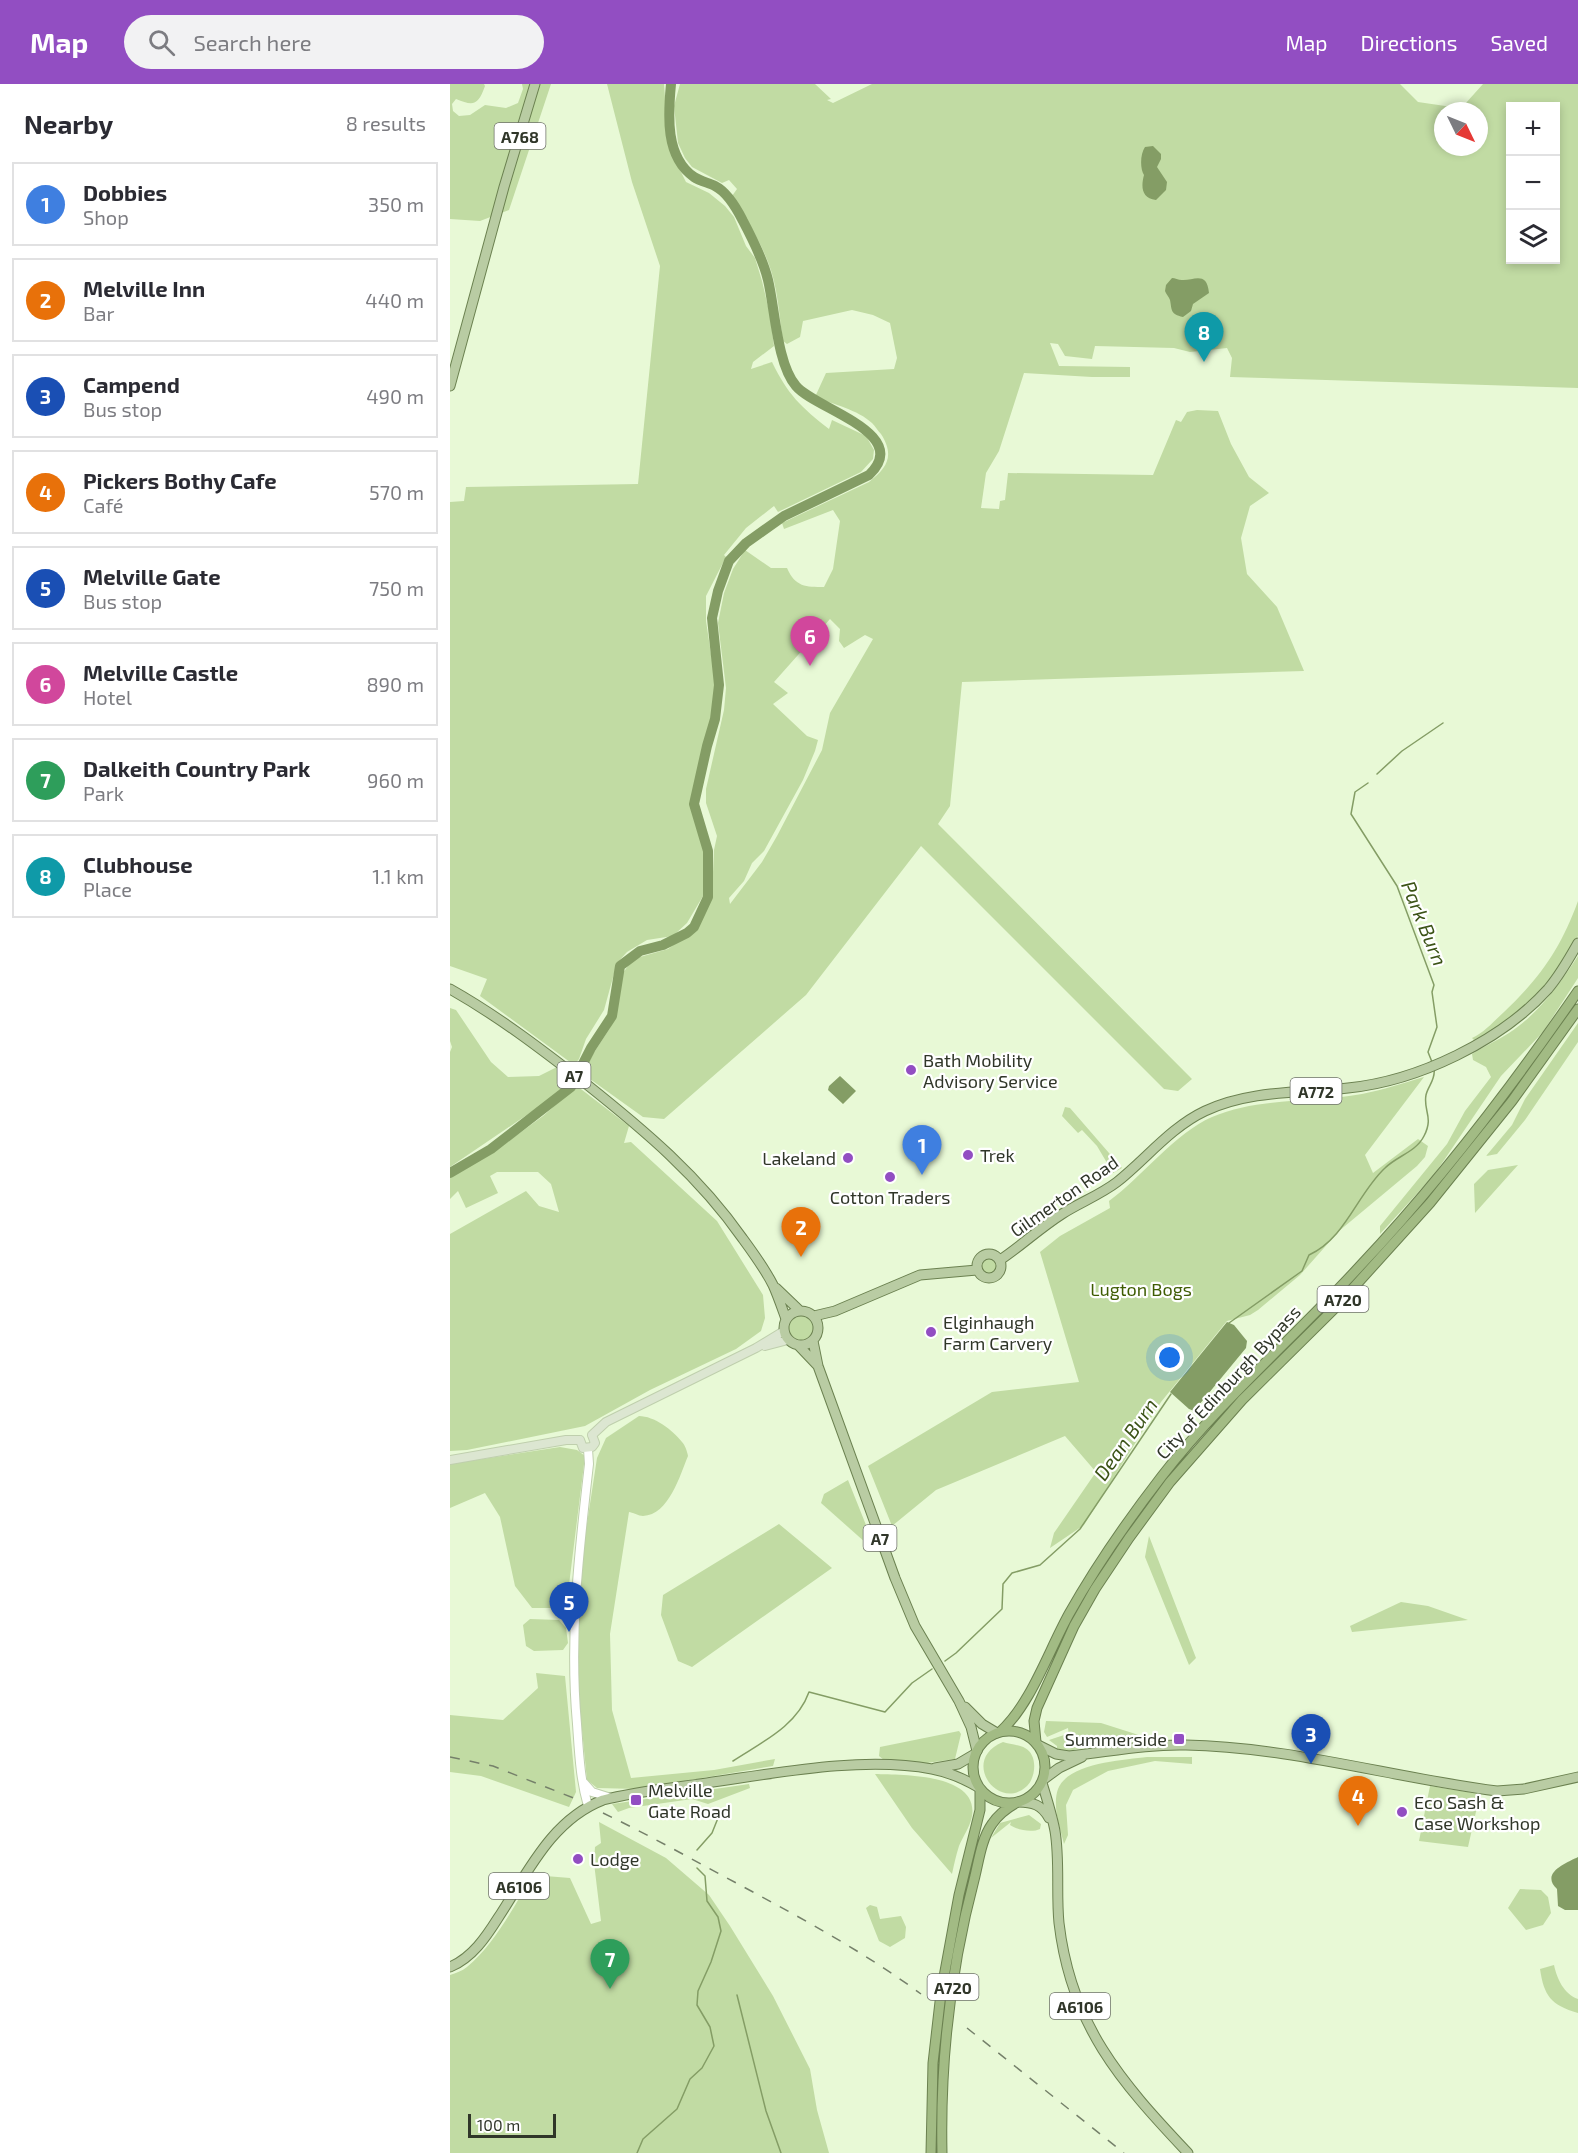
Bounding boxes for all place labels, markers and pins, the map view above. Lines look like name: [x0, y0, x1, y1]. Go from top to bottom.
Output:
pin: 8: [1184, 312, 1224, 362]
pin: 6: [790, 616, 830, 666]
place label: Bath Mobility Advisory Service: [923, 1049, 1058, 1092]
marker: Bath Mobility Advisory Service: [904, 1063, 918, 1077]
pin: 1: [902, 1126, 942, 1175]
place label: Trek: [980, 1144, 1015, 1166]
place label: Lakeland: [762, 1147, 836, 1169]
marker: Trek: [961, 1148, 975, 1162]
marker: Lakeland: [841, 1151, 855, 1165]
marker: Cotton Traders: [883, 1170, 897, 1184]
place label: Cotton Traders: [830, 1186, 950, 1208]
pin: 2: [782, 1208, 820, 1257]
place label: Elginhaugh Farm Carvery: [943, 1311, 1053, 1354]
marker: Elginhaugh Farm Carvery: [924, 1325, 938, 1339]
pin: 5: [550, 1582, 588, 1632]
pin: 3: [1292, 1714, 1330, 1764]
place label: Summerside: [1065, 1728, 1167, 1750]
marker: Summerside: [1172, 1732, 1186, 1746]
pin: 4: [1338, 1776, 1378, 1826]
place label: Melville Gate Road: [648, 1779, 731, 1822]
place label: Eco Sash & Case Workshop: [1414, 1791, 1540, 1834]
marker: Melville Gate Road: [629, 1793, 643, 1807]
marker: Eco Sash & Case Workshop: [1395, 1805, 1409, 1819]
place label: Lodge: [590, 1848, 639, 1870]
marker: Lodge: [571, 1852, 585, 1866]
pin: 7: [590, 1940, 630, 1989]

